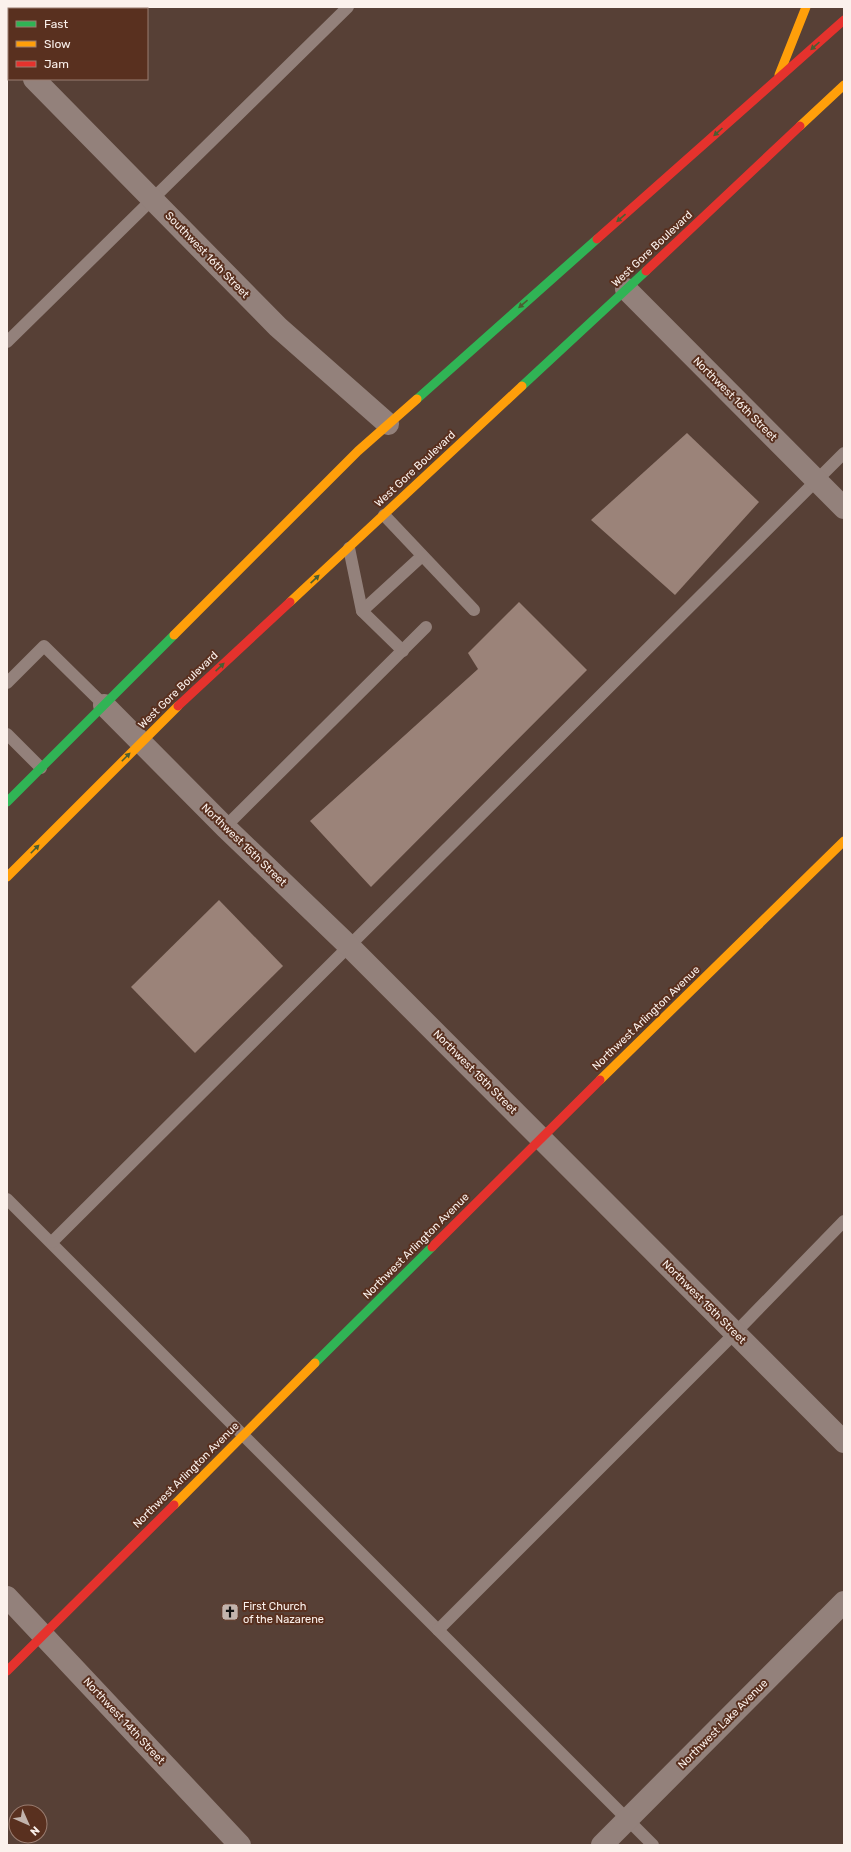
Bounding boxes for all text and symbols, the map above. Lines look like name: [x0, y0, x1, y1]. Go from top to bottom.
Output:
legend: [8, 8, 148, 80]
text: Fast: [44, 17, 68, 31]
text: Slow: [44, 37, 71, 51]
one-way arrow: [810, 41, 820, 50]
text: Jam: [44, 57, 69, 71]
one-way arrow: [713, 127, 722, 136]
street label: West Gore Boulevard: [609, 208, 695, 290]
street label: Southwest 16th Street: [162, 209, 252, 301]
one-way arrow: [615, 214, 626, 223]
one-way arrow: [518, 300, 528, 309]
street label: Northwest 16th Street: [690, 354, 780, 444]
street label: West Gore Boulevard: [372, 428, 458, 510]
one-way arrow: [310, 574, 321, 583]
street label: West Gore Boulevard: [136, 649, 220, 731]
one-way arrow: [215, 662, 225, 671]
one-way arrow: [121, 752, 131, 762]
street label: Northwest 15th Street: [199, 801, 290, 889]
one-way arrow: [30, 844, 39, 854]
street label: Northwest Arlington Avenue: [590, 963, 702, 1073]
street label: Northwest 15th Street: [430, 1027, 520, 1117]
street label: Northwest Arlington Avenue: [360, 1190, 472, 1302]
street label: Northwest 15th Street: [659, 1257, 749, 1347]
street label: Northwest Arlington Avenue: [130, 1419, 242, 1531]
place label: First Church of the Nazarene: [243, 1600, 324, 1626]
church icon: First Church of the Nazarene: [220, 1602, 240, 1622]
street label: Northwest 14th Street: [81, 1675, 168, 1767]
street label: Northwest Lake Avenue: [676, 1677, 770, 1771]
north arrow: [8, 1804, 48, 1844]
text: N: [27, 1823, 42, 1838]

